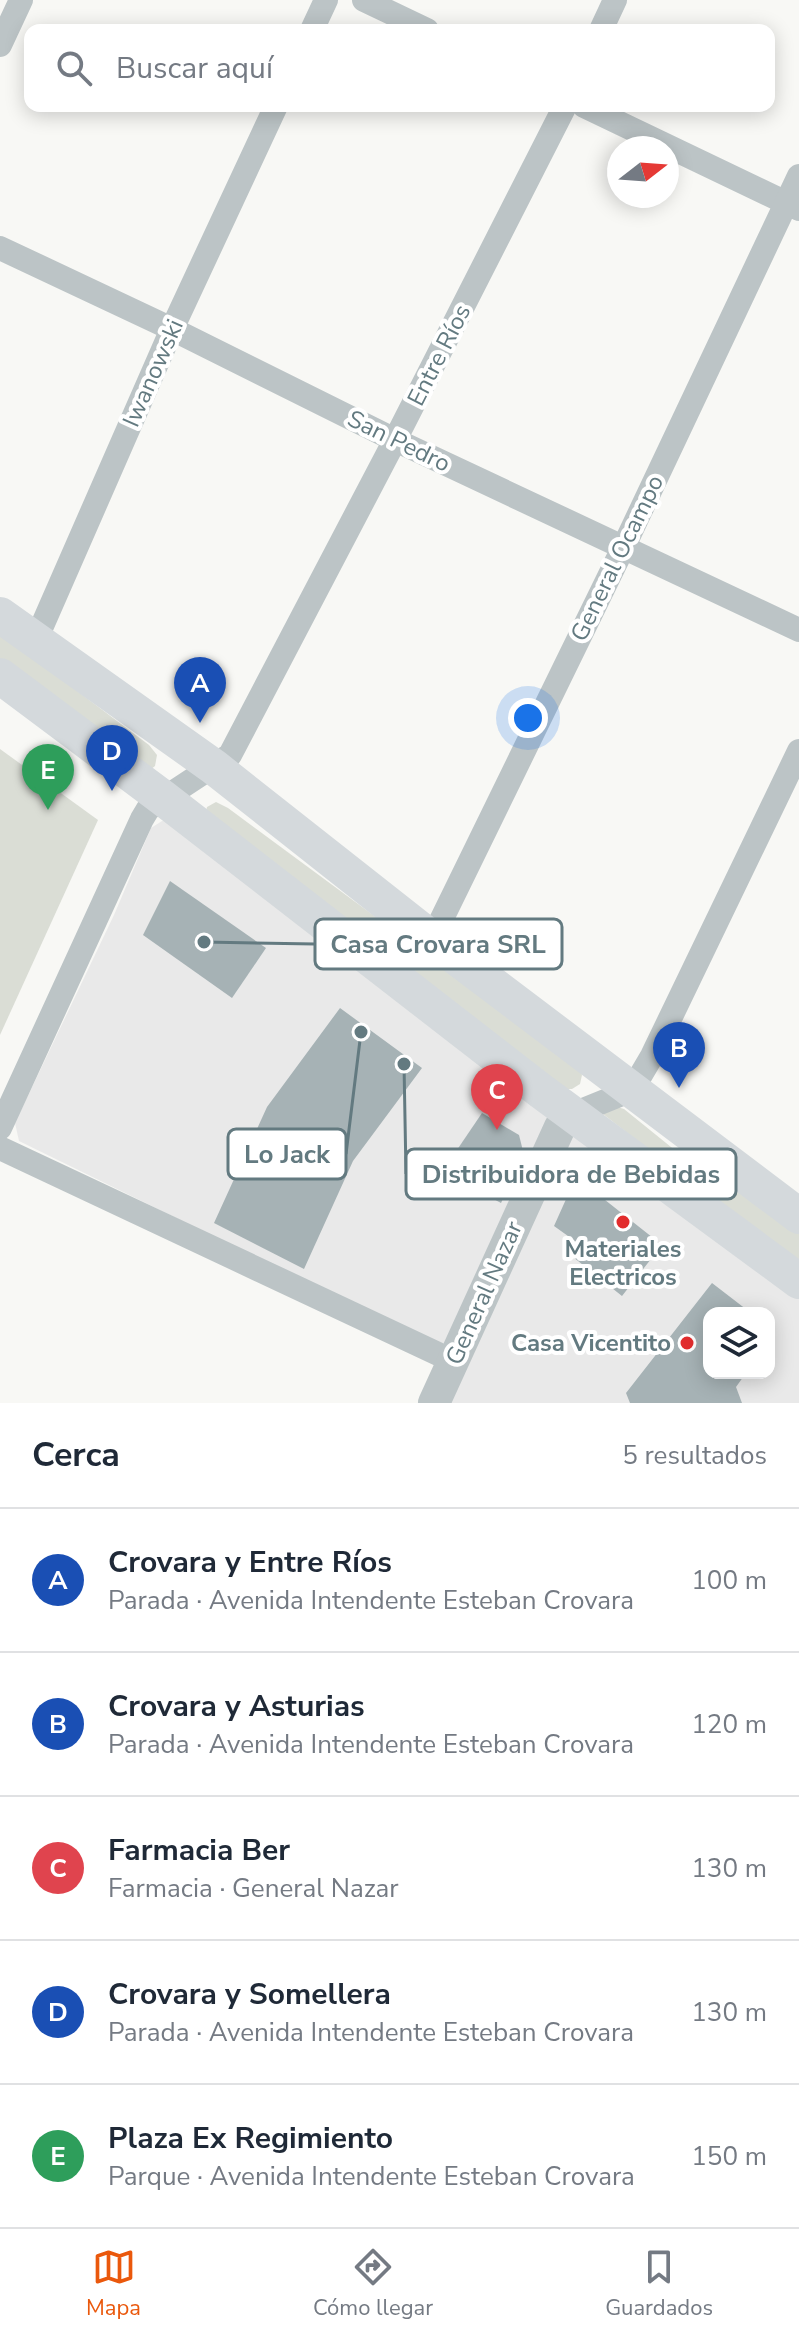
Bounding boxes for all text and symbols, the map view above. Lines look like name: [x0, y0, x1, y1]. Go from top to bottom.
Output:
search box: [24, 24, 775, 112]
icon: search: [52, 46, 96, 90]
text: Buscar aquí: [116, 48, 273, 89]
north arrow: [607, 136, 679, 208]
street label: Entre Ríos: [400, 299, 478, 411]
street label: Iwanowski: [115, 314, 191, 432]
street label: San Pedro: [342, 402, 456, 480]
street label: General Ocampo: [563, 470, 671, 646]
pin: A: [174, 657, 226, 723]
your location: [508, 698, 548, 738]
pin: D: [86, 725, 138, 791]
pin: E: [22, 744, 74, 810]
callout: Casa Crovara SRL: [315, 919, 562, 969]
text: Casa Crovara SRL: [330, 927, 546, 962]
pin: B: [653, 1022, 705, 1088]
pin: C: [471, 1064, 523, 1130]
callout: Lo Jack: [228, 1129, 346, 1179]
text: Lo Jack: [244, 1137, 331, 1172]
callout: Distribuidora de Bebidas: [406, 1149, 736, 1199]
text: Distribuidora de Bebidas: [422, 1157, 720, 1192]
marker: Materiales Electricos: [614, 1213, 632, 1231]
street label: General Nazar: [438, 1216, 530, 1370]
place label: Materiales Electricos: [565, 1233, 681, 1293]
map controls: [703, 1307, 775, 1379]
button: layers: [703, 1307, 775, 1379]
place label: Casa Vicentito: [511, 1327, 671, 1359]
marker: Casa Vicentito: [678, 1334, 696, 1352]
text: Cerca: [32, 1432, 120, 1478]
text: 5 resultados: [622, 1438, 767, 1473]
text: Crovara y Entre Ríos: [108, 1542, 392, 1583]
text: A: [48, 1563, 68, 1598]
text: 100 m: [691, 1563, 767, 1598]
text: Parada · Avenida Intendente Esteban Crovara: [108, 1583, 634, 1618]
text: Crovara y Asturias: [108, 1686, 365, 1727]
text: B: [49, 1707, 67, 1742]
text: 120 m: [691, 1707, 767, 1742]
text: Parada · Avenida Intendente Esteban Crovara: [108, 1727, 634, 1762]
text: Farmacia Ber: [108, 1830, 290, 1871]
text: C: [49, 1851, 67, 1886]
text: 130 m: [691, 1851, 767, 1886]
text: Farmacia · General Nazar: [108, 1871, 399, 1906]
text: Crovara y Somellera: [108, 1974, 391, 2015]
text: D: [48, 1995, 68, 2030]
text: 130 m: [691, 1995, 767, 2030]
text: Parada · Avenida Intendente Esteban Crovara: [108, 2015, 634, 2050]
text: Plaza Ex Regimiento: [108, 2118, 393, 2159]
text: E: [50, 2139, 66, 2174]
text: 150 m: [691, 2139, 767, 2174]
text: Parque · Avenida Intendente Esteban Crovara: [108, 2159, 635, 2194]
tab: Mapa: [86, 2245, 141, 2323]
tab: Cómo llegar: [313, 2245, 433, 2323]
tab: Guardados: [605, 2245, 713, 2323]

